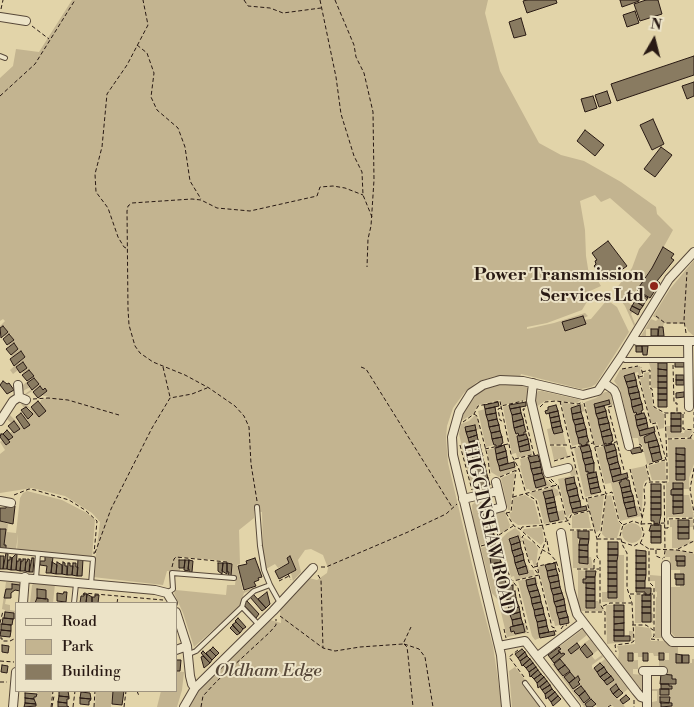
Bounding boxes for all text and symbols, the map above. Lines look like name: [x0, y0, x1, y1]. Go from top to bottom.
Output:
north arrow: [629, 15, 679, 65]
text: N: [649, 15, 663, 35]
place label: Power Transmission Services Ltd: [474, 265, 644, 308]
marker: Power Transmission Services Ltd: [648, 280, 660, 292]
street label: HIGGINSHAW ROAD: [458, 441, 518, 617]
legend: [15, 602, 178, 692]
text: Road: [62, 612, 97, 631]
text: Park: [62, 637, 93, 656]
park label: Oldham Edge: [214, 661, 322, 683]
text: Building: [62, 662, 121, 681]

